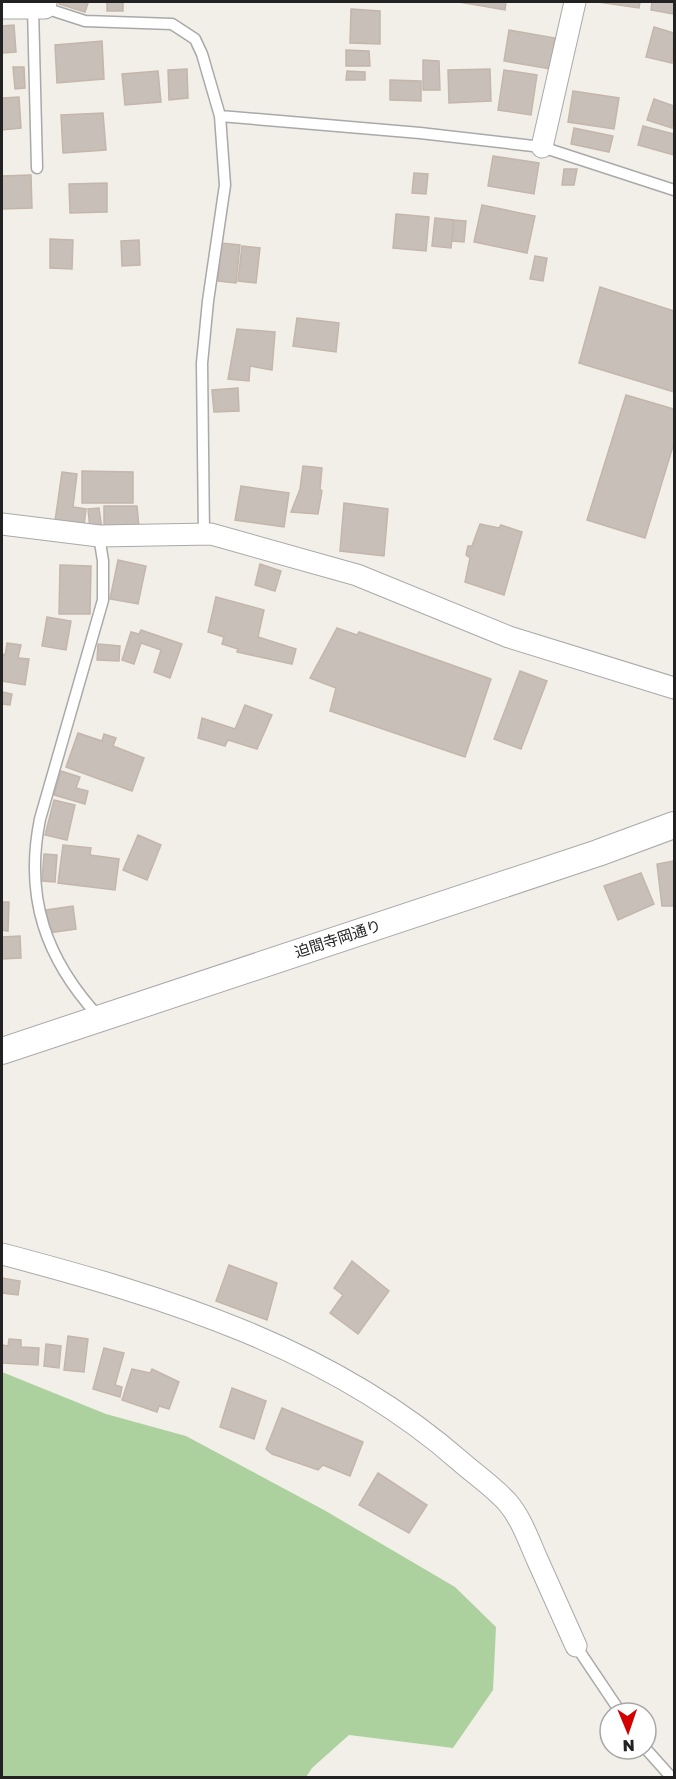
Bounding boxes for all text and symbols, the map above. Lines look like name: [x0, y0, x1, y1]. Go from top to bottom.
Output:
street label: 迫間寺岡通り: [292, 916, 383, 961]
north arrow: [598, 1701, 658, 1761]
text: N: [622, 1736, 635, 1756]

